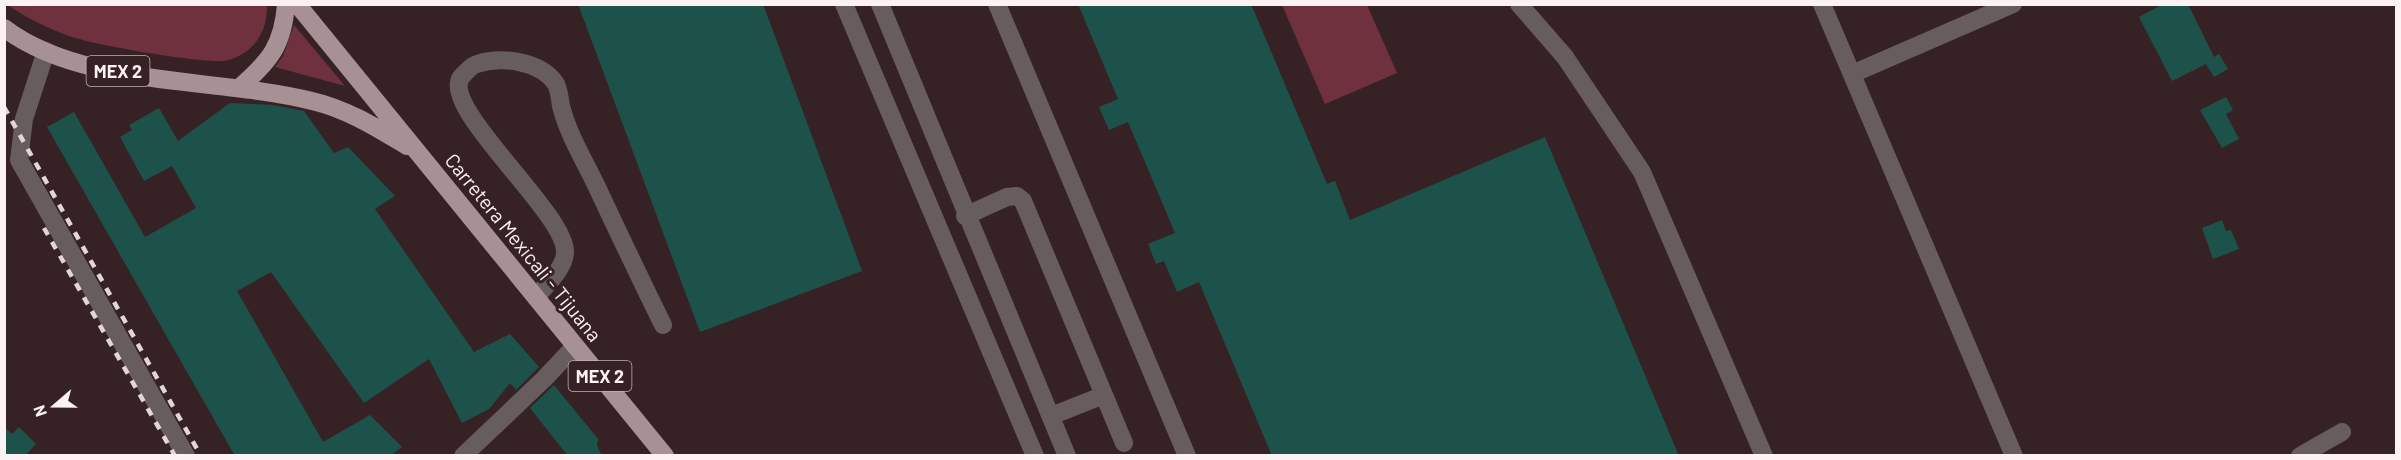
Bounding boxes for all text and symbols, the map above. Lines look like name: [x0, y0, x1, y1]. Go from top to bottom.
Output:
road number: MEX 2: [86, 56, 150, 86]
street label: Carretera Mexicali - Tijuana: [441, 148, 607, 346]
road number: MEX 2: [568, 361, 632, 391]
north arrow: [24, 376, 84, 436]
text: N: [29, 403, 50, 420]

